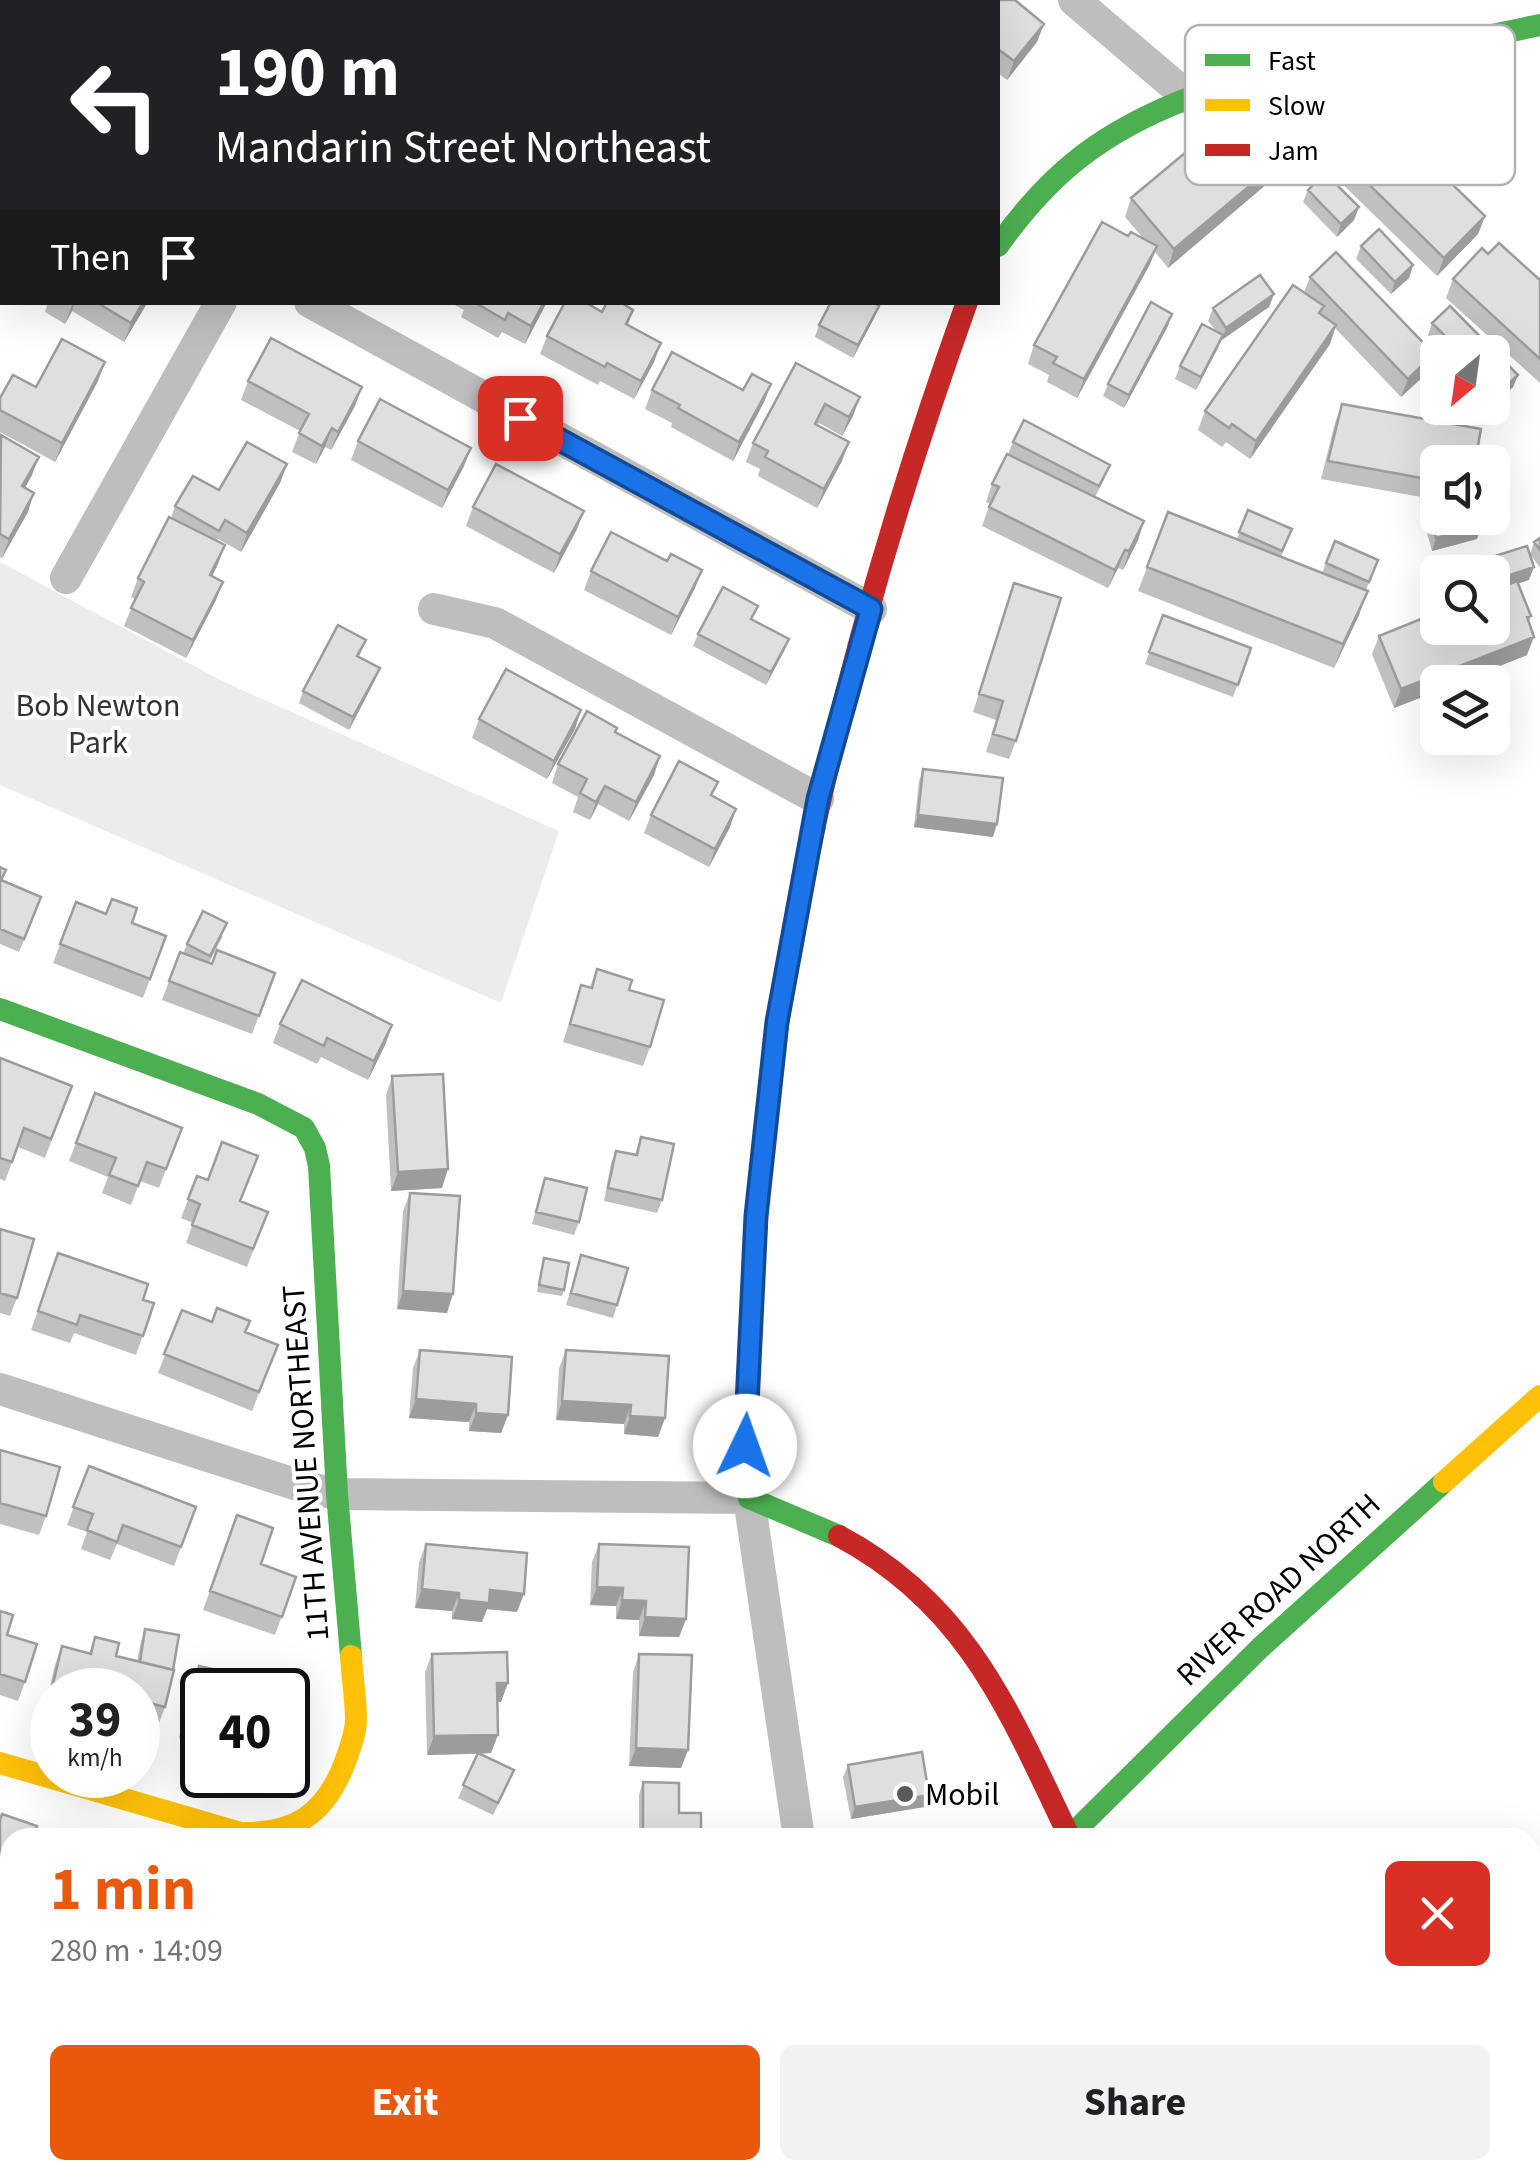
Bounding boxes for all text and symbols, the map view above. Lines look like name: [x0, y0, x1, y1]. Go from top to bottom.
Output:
text: 190 m: [215, 23, 400, 123]
legend: [1185, 25, 1515, 185]
icon: left: [50, 40, 180, 170]
text: Fast: [1268, 41, 1316, 81]
text: Slow: [1268, 86, 1325, 126]
text: Mandarin Street Northeast: [215, 116, 711, 180]
text: Jam: [1268, 131, 1319, 171]
icon: arrive: [151, 230, 206, 285]
text: Then: [50, 231, 131, 285]
north arrow: [1420, 335, 1510, 425]
map controls: [1420, 335, 1510, 755]
pin: [478, 376, 563, 461]
icon: arrive: [493, 391, 548, 446]
button: sound: [1420, 445, 1510, 535]
button: search: [1420, 555, 1510, 645]
button: layers: [1420, 665, 1510, 755]
park label: Bob Newton Park: [15, 683, 181, 766]
street label: 11TH AVENUE NORTHEAST: [271, 1283, 341, 1642]
position arrow: [693, 1394, 797, 1498]
street label: RIVER ROAD NORTH: [1166, 1483, 1391, 1697]
speed limit sign: 40: [180, 1668, 310, 1798]
text: 39: [69, 1685, 121, 1756]
text: km/h: [67, 1740, 123, 1776]
place label: Mobil: [925, 1772, 999, 1818]
marker: Mobil: [894, 1783, 916, 1805]
text: 1 min: [50, 1848, 196, 1933]
button: close: [1385, 1861, 1490, 1966]
text: 280 m · 14:09: [50, 1928, 223, 1974]
button: Exit: [50, 2045, 760, 2160]
button: Share: [780, 2045, 1490, 2160]

